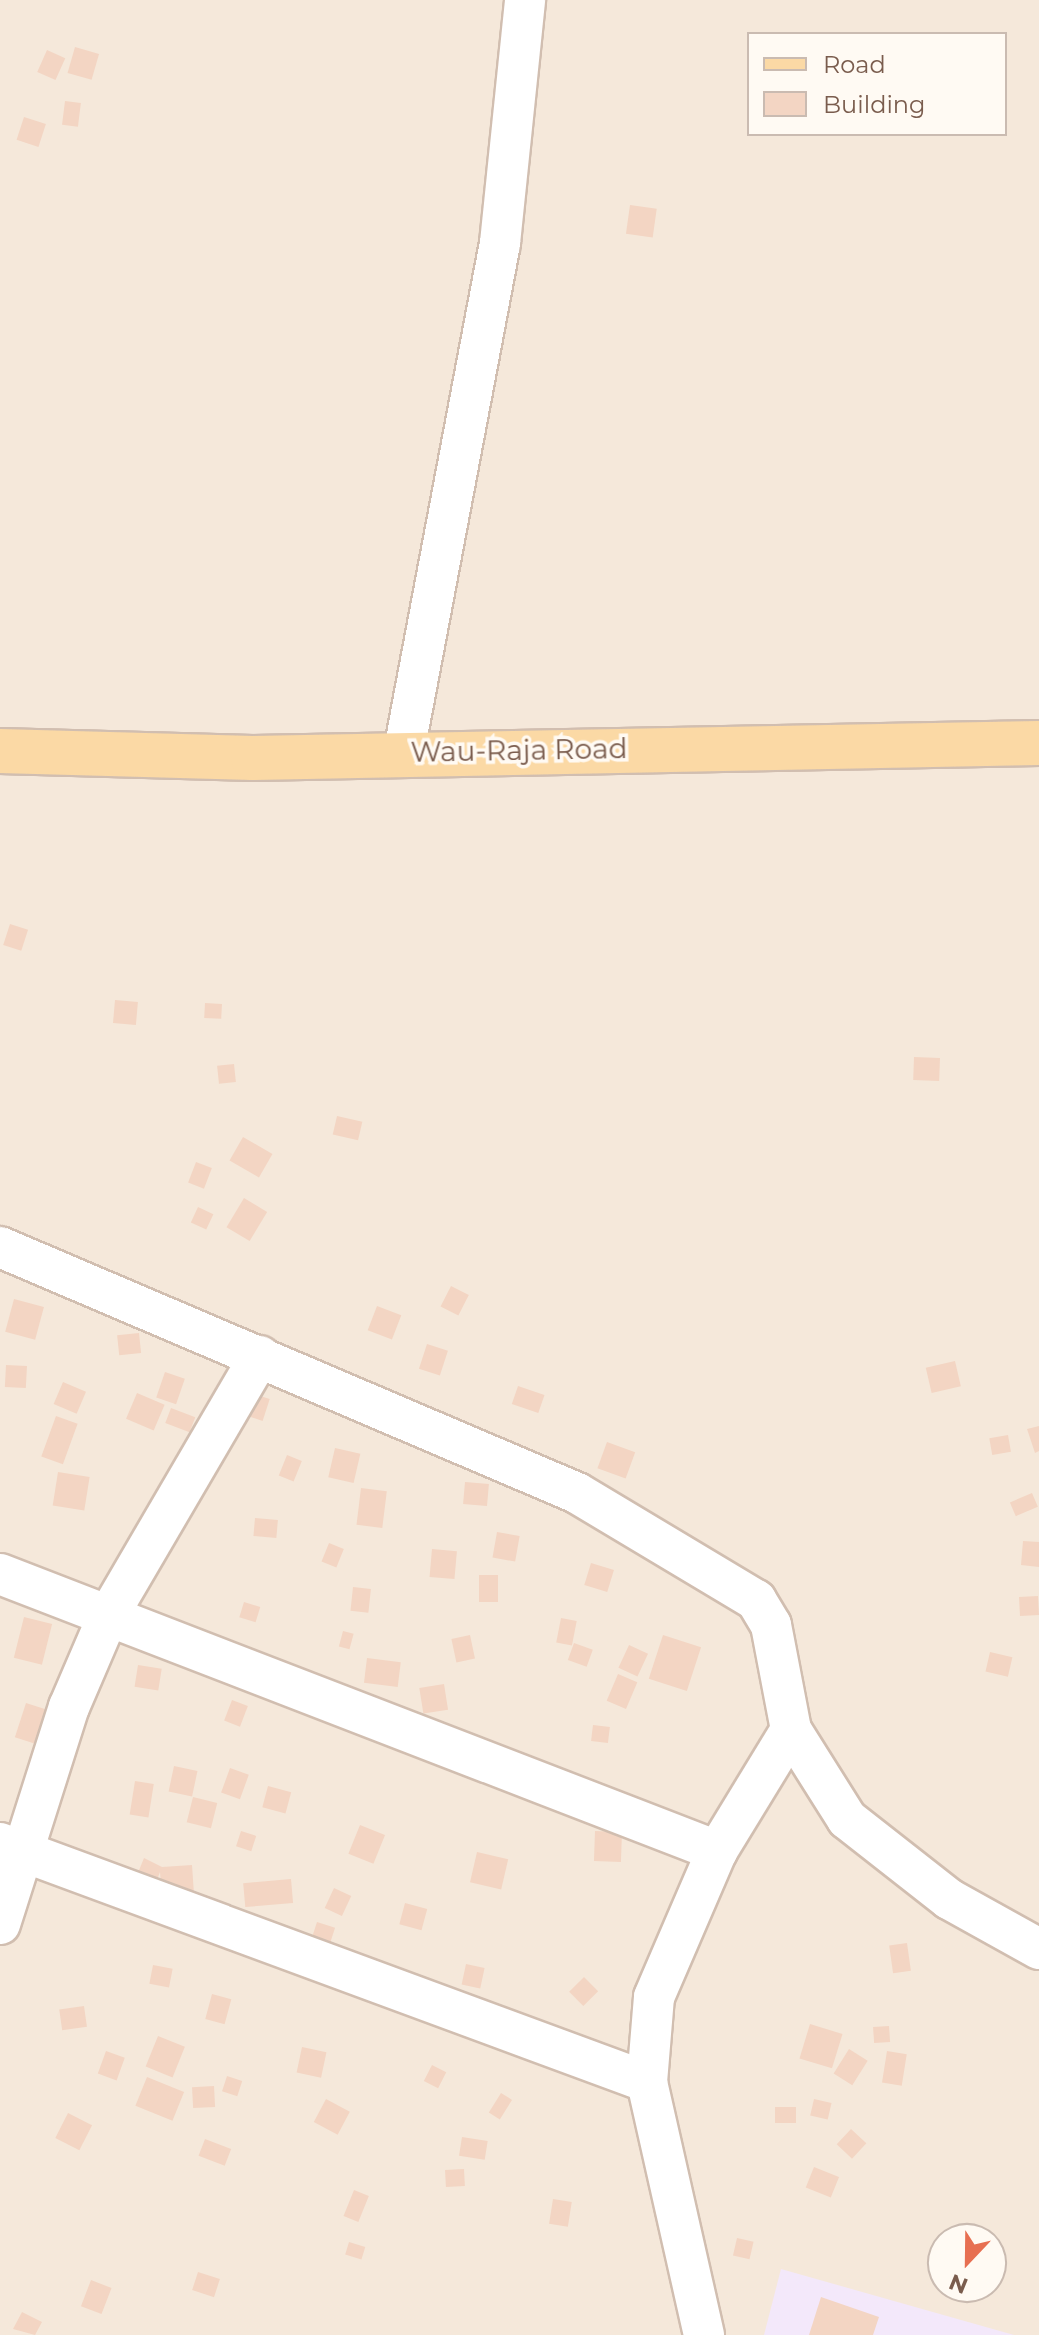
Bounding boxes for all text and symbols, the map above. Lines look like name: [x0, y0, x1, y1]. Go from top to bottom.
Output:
legend: [747, 32, 1007, 136]
text: Road: [823, 50, 886, 79]
text: Building: [823, 90, 926, 119]
street label: Wau-Raja Road: [410, 731, 628, 769]
north arrow: [927, 2223, 1007, 2303]
text: N: [945, 2268, 972, 2300]

